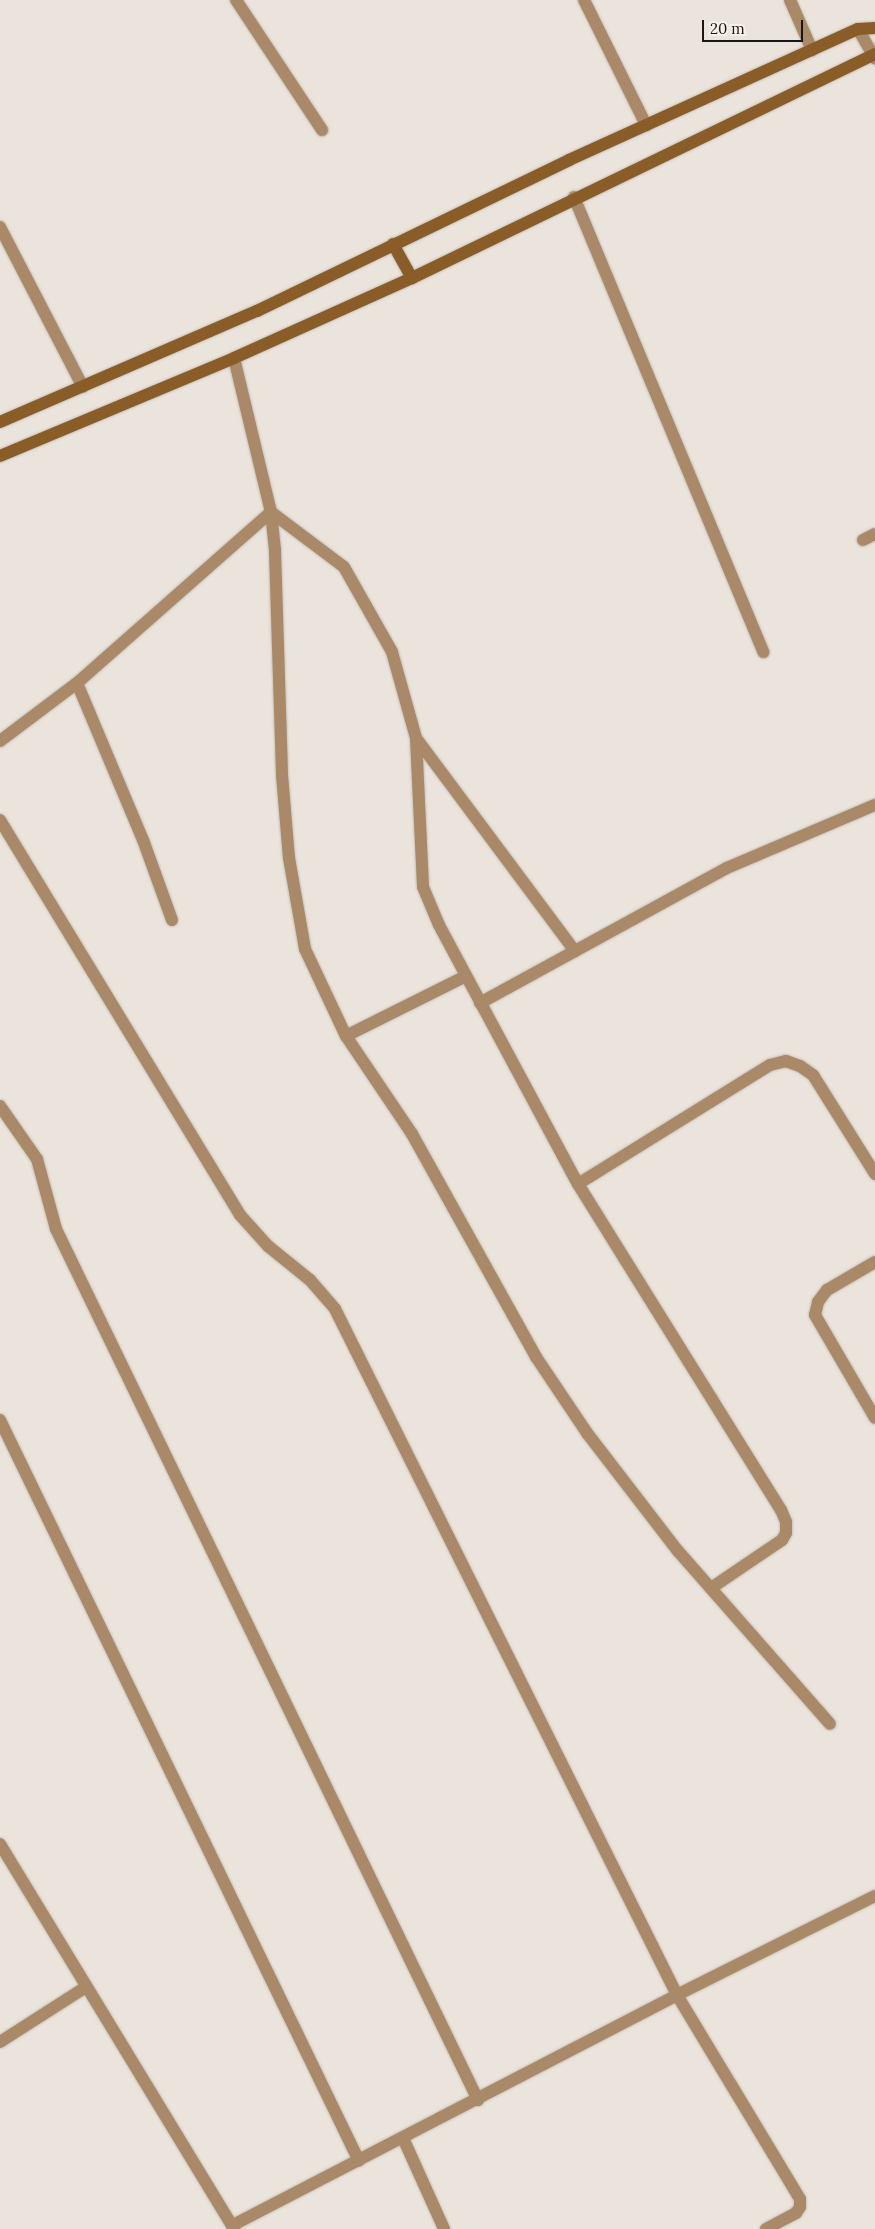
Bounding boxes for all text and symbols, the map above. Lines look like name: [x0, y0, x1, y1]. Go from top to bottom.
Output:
scale bar: [705, 10, 806, 42]
text: 20 m: [710, 19, 745, 38]

